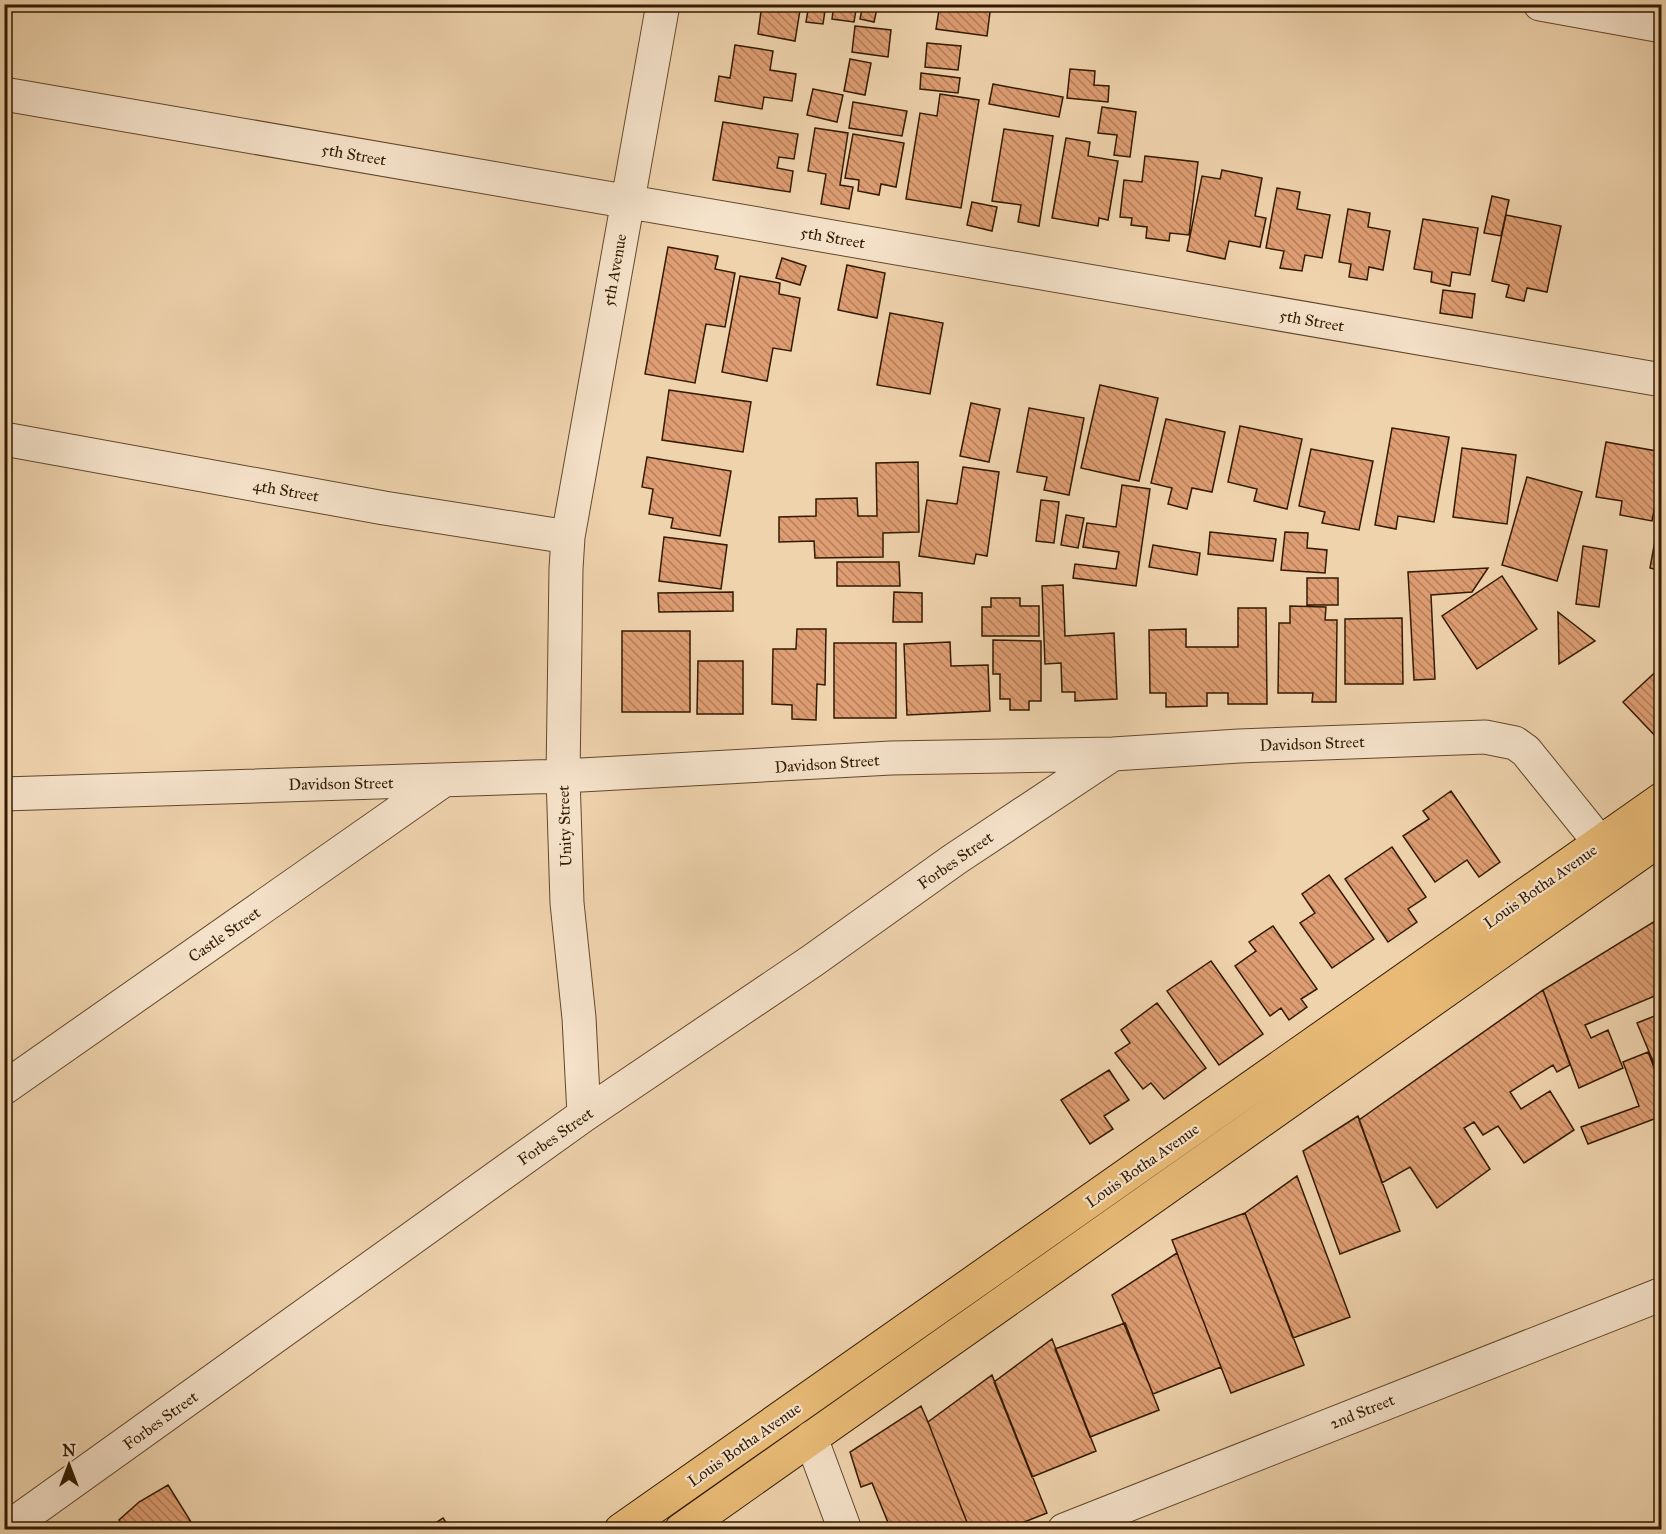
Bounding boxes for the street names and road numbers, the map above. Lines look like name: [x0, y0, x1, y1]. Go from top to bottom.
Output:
street label: 5th Street: [320, 139, 388, 170]
street label: 5th Street: [799, 222, 867, 253]
street label: 5th Avenue: [599, 232, 630, 308]
street label: 5th Street: [1278, 305, 1346, 336]
street label: 4th Street: [251, 475, 321, 506]
street label: Davidson Street: [1259, 732, 1365, 755]
street label: Davidson Street: [774, 750, 881, 777]
street label: Davidson Street: [288, 773, 394, 794]
street label: Unity Street: [554, 785, 575, 867]
street label: Forbes Street: [914, 827, 997, 893]
street label: Louis Botha Avenue: [1480, 840, 1601, 933]
street label: Castle Street: [185, 903, 264, 966]
street label: Forbes Street: [514, 1103, 597, 1169]
street label: Louis Botha Avenue: [1082, 1119, 1203, 1212]
street label: Forbes Street: [119, 1387, 202, 1454]
street label: 2nd Street: [1327, 1390, 1397, 1433]
street label: Louis Botha Avenue: [684, 1398, 805, 1491]

